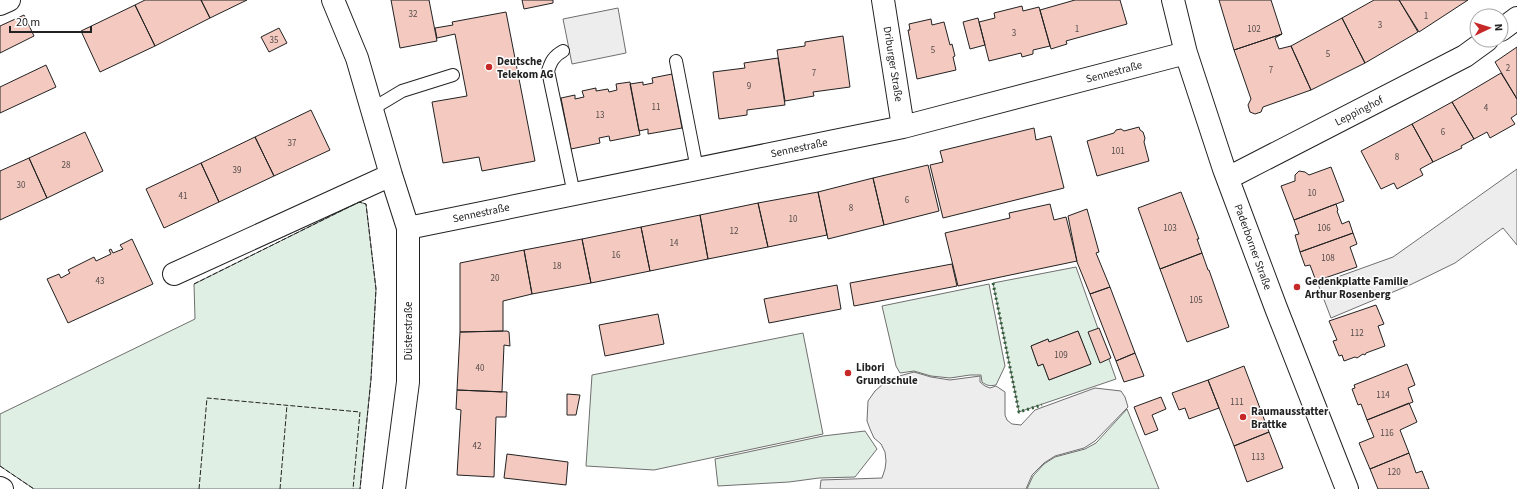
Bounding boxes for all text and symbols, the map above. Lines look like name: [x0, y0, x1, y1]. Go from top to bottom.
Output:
scale bar: [10, 8, 91, 34]
house number: 32: [409, 8, 418, 21]
north arrow: [1469, 8, 1509, 48]
house number: 1: [1424, 10, 1428, 23]
text: 20 m: [16, 14, 40, 31]
house number: 3: [1378, 19, 1383, 32]
house number: 1: [1075, 23, 1079, 36]
house number: 102: [1247, 23, 1261, 36]
text: N: [1491, 23, 1506, 32]
street label: Driburger Straße: [880, 25, 906, 103]
house number: 3: [1012, 27, 1017, 40]
house number: 35: [270, 34, 279, 47]
house number: 5: [931, 44, 936, 57]
house number: 5: [1326, 48, 1331, 61]
place label: Deutsche Telekom AG: [497, 54, 553, 82]
street label: Sennestraße: [1084, 57, 1144, 87]
marker: Deutsche Telekom AG: [484, 62, 494, 72]
house number: 2: [1506, 62, 1511, 75]
house number: 7: [1269, 64, 1274, 77]
house number: 7: [812, 67, 817, 80]
house number: 9: [747, 80, 752, 93]
street label: Leppinghof: [1332, 92, 1386, 130]
house number: 11: [652, 101, 660, 114]
house number: 4: [1484, 102, 1489, 115]
house number: 13: [596, 109, 605, 122]
house number: 6: [1441, 126, 1446, 139]
street label: Sennestraße: [769, 135, 829, 161]
house number: 37: [288, 137, 297, 150]
house number: 101: [1111, 145, 1125, 158]
house number: 8: [1395, 151, 1400, 164]
house number: 28: [62, 159, 71, 172]
house number: 39: [233, 164, 242, 177]
house number: 30: [17, 179, 26, 192]
house number: 10: [1308, 187, 1317, 200]
house number: 41: [179, 190, 187, 203]
house number: 6: [905, 194, 910, 207]
street label: Sennestraße: [451, 200, 511, 226]
house number: 8: [849, 202, 854, 215]
street label: Paderborner Straße: [1231, 202, 1276, 292]
house number: 10: [789, 213, 798, 226]
house number: 103: [1163, 222, 1177, 235]
house number: 106: [1317, 222, 1331, 235]
house number: 12: [730, 225, 739, 238]
house number: 14: [670, 237, 679, 250]
house number: 16: [612, 249, 621, 262]
house number: 108: [1321, 252, 1335, 265]
house number: 18: [553, 260, 562, 273]
house number: 20: [491, 272, 500, 285]
place label: Gedenkplatte Familie Arthur Rosenberg: [1304, 274, 1409, 302]
house number: 43: [96, 275, 105, 288]
marker: Gedenkplatte Familie Arthur Rosenberg: [1292, 282, 1302, 292]
house number: 105: [1189, 294, 1203, 307]
street label: Düsterstraße: [401, 301, 416, 360]
house number: 112: [1350, 327, 1364, 340]
house number: 109: [1054, 349, 1068, 362]
place label: Libori Grundschule: [856, 360, 918, 388]
house number: 40: [476, 362, 485, 375]
marker: Libori Grundschule: [843, 368, 853, 378]
house number: 114: [1376, 389, 1390, 402]
house number: 111: [1230, 396, 1244, 409]
place label: Raumausstatter Brattke: [1251, 404, 1329, 432]
marker: Raumausstatter Brattke: [1238, 412, 1248, 422]
house number: 116: [1380, 427, 1394, 440]
house number: 42: [473, 440, 482, 453]
house number: 113: [1251, 451, 1265, 464]
house number: 120: [1387, 466, 1401, 479]

